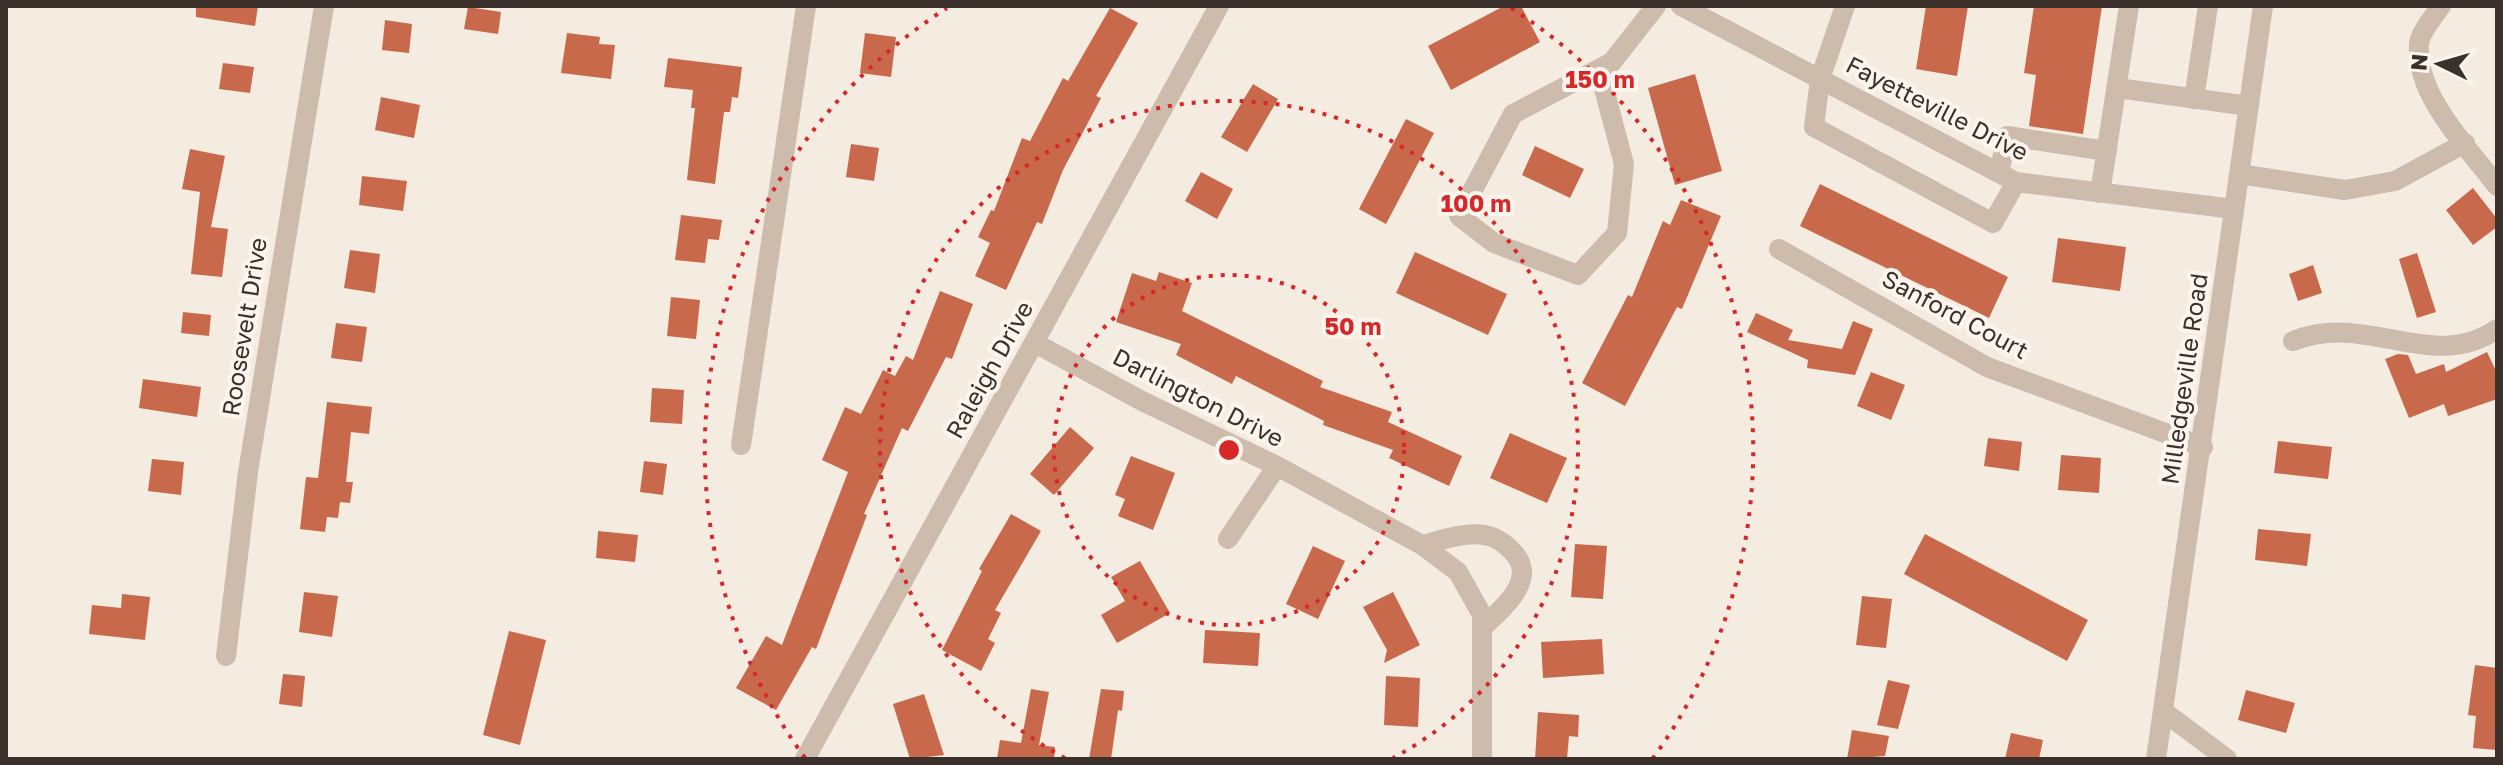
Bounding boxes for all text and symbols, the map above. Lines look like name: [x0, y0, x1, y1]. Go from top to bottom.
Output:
north arrow: [2399, 24, 2479, 104]
street label: Fayetteville Drive: [1842, 49, 2034, 166]
text: N: [2404, 53, 2433, 72]
text: 150 m: [1565, 64, 1635, 93]
text: 100 m: [1441, 188, 1511, 217]
street label: Roosevelt Drive: [215, 236, 272, 418]
street label: Sanford Court: [1878, 263, 2034, 364]
street label: Milledgeville Road: [2154, 271, 2213, 486]
street label: Raleigh Drive: [939, 296, 1038, 443]
text: 50 m: [1324, 311, 1382, 340]
street label: Darlington Drive: [1109, 341, 1289, 452]
centre of rings: [1215, 436, 1243, 464]

